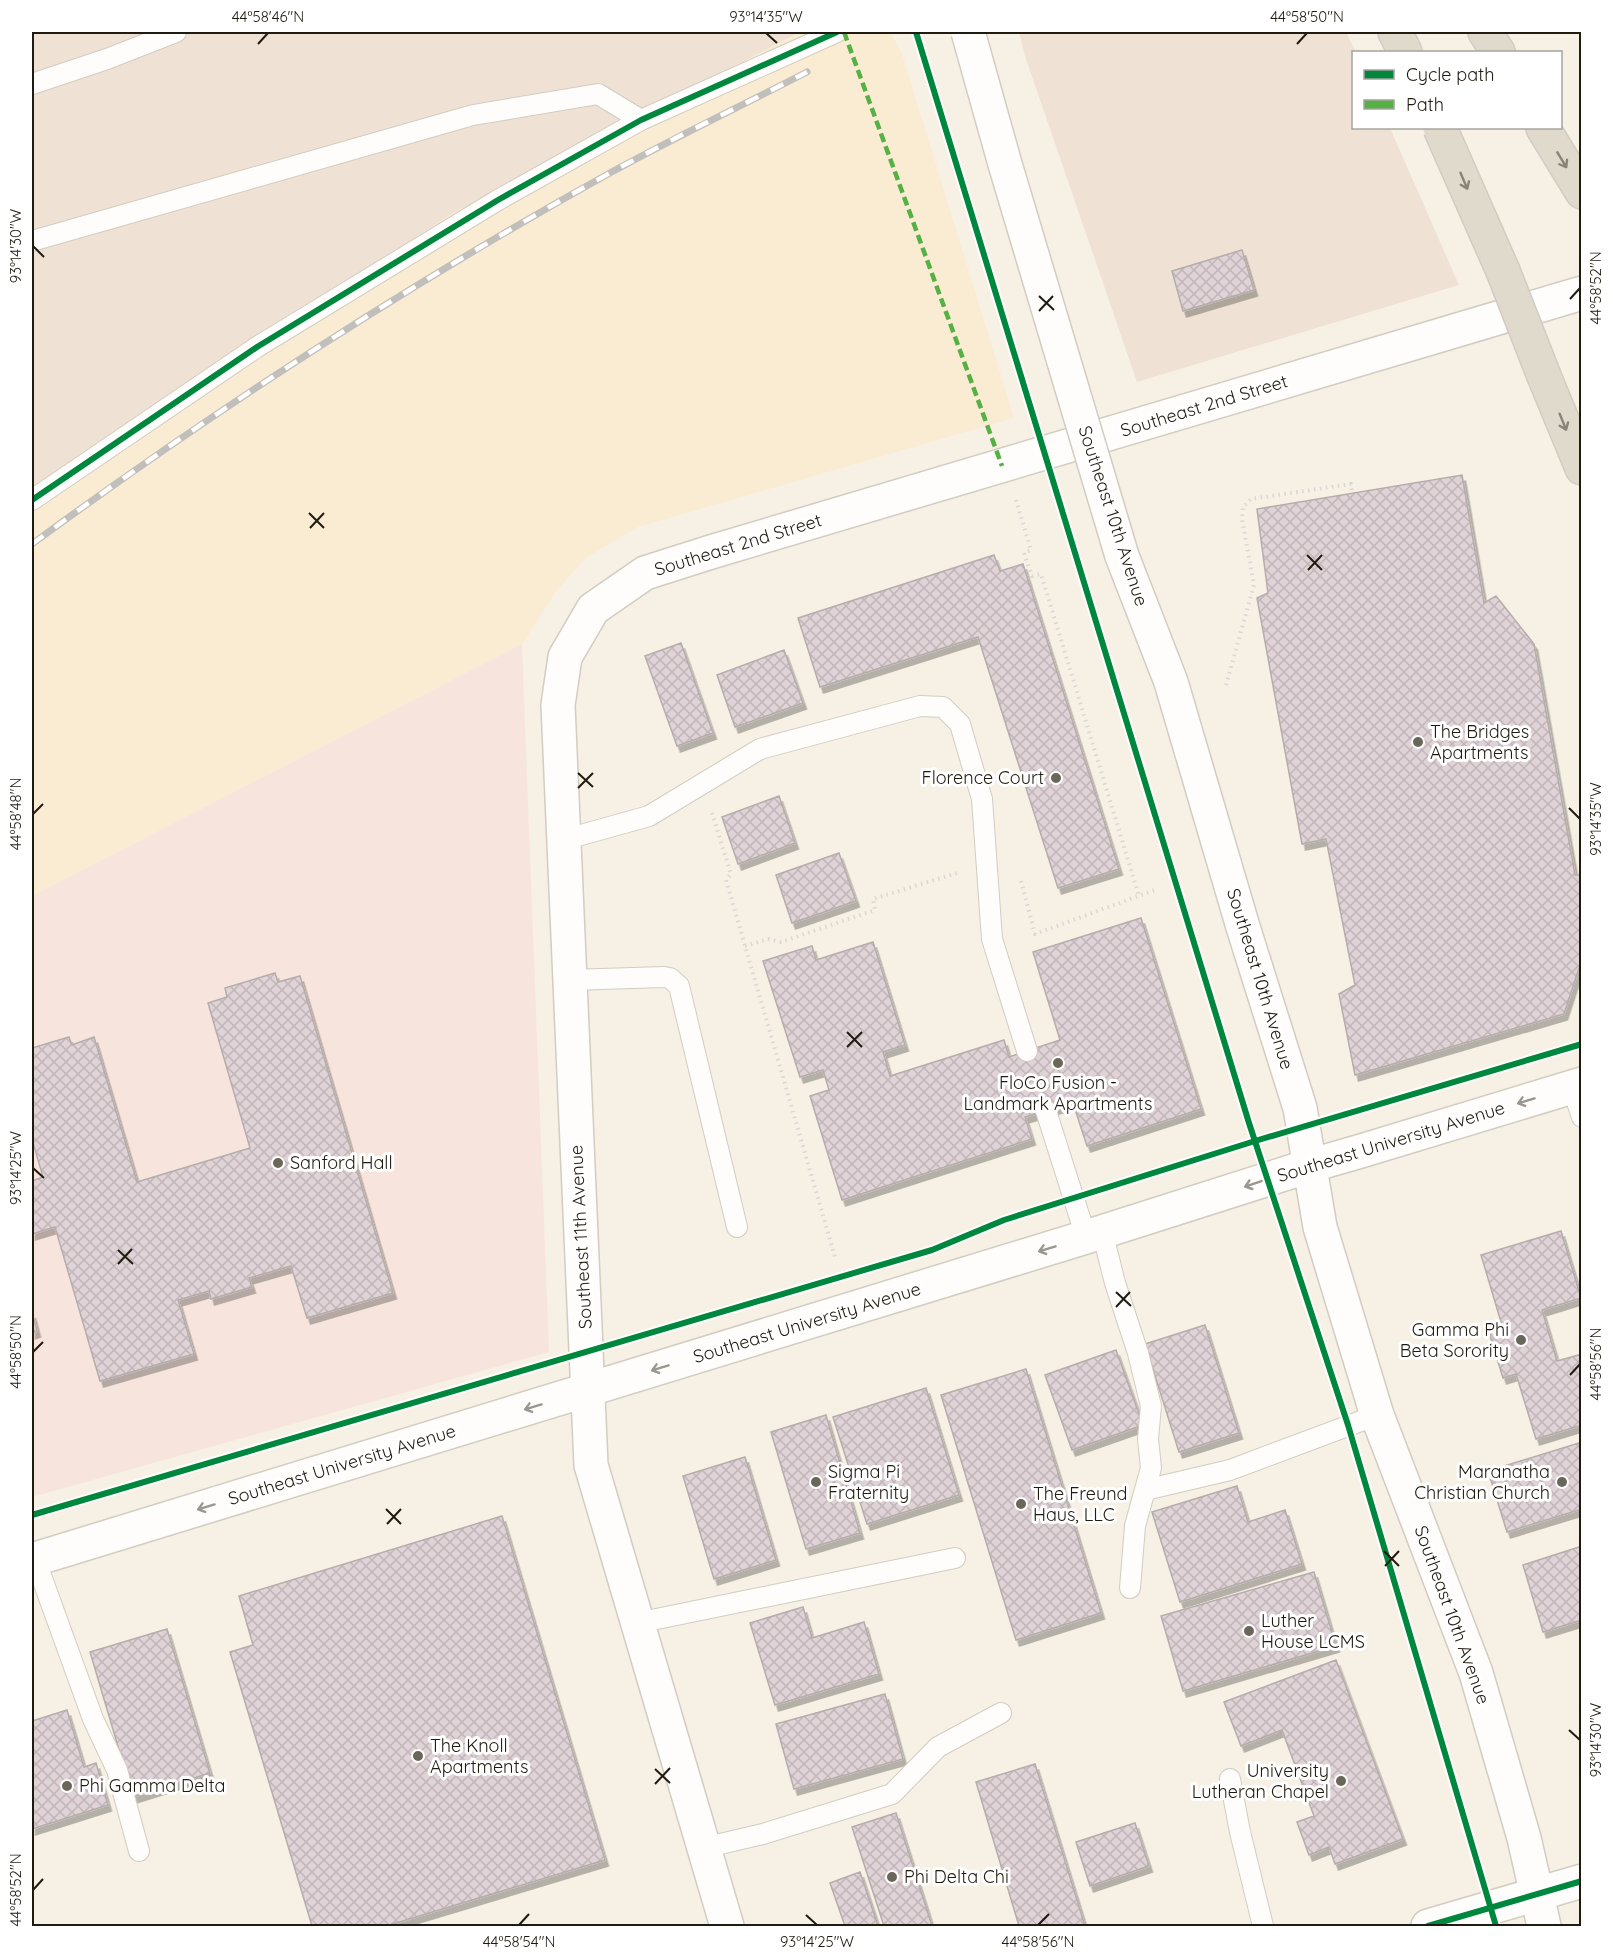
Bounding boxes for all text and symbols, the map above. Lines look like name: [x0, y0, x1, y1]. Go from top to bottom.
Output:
text: 44°58'46"N: [232, 7, 304, 26]
text: 93°14'35"W: [729, 7, 803, 26]
text: 44°58'50"N: [1270, 7, 1344, 26]
legend: [1352, 51, 1562, 129]
text: Cycle path: [1406, 63, 1494, 86]
text: Path: [1406, 93, 1444, 116]
one-way arrow: [1557, 151, 1569, 168]
one-way arrow: [1459, 172, 1470, 190]
text: 93°14'30"W: [6, 208, 25, 283]
text: 44°58'52"N: [1586, 251, 1605, 325]
street label: Southeast 2nd Street: [1118, 369, 1290, 442]
one-way arrow: [1558, 412, 1569, 431]
street label: Southeast 10th Avenue: [1073, 423, 1154, 609]
street label: Southeast 2nd Street: [652, 508, 824, 581]
place label: The Bridges Apartments: [1430, 720, 1529, 764]
marker: The Bridges Apartments: [1411, 735, 1425, 749]
place label: Florence Court: [922, 766, 1044, 789]
marker: Florence Court: [1049, 771, 1063, 785]
text: 44°58'48"N: [6, 778, 25, 850]
text: 93°14'35"W: [1586, 782, 1605, 856]
street label: Southeast 10th Avenue: [1222, 885, 1299, 1072]
marker: FloCo Fusion - Landmark Apartments: [1051, 1056, 1065, 1070]
place label: FloCo Fusion - Landmark Apartments: [964, 1071, 1152, 1115]
street label: Southeast University Avenue: [1274, 1096, 1507, 1187]
one-way arrow: [1516, 1096, 1535, 1107]
text: 93°14'25"W: [6, 1130, 25, 1205]
street label: Southeast 11th Avenue: [564, 1144, 597, 1330]
place label: Sanford Hall: [290, 1151, 393, 1174]
marker: Sanford Hall: [271, 1156, 285, 1170]
one-way arrow: [1244, 1179, 1263, 1190]
one-way arrow: [1038, 1244, 1057, 1255]
street label: Southeast University Avenue: [690, 1277, 923, 1368]
text: 44°58'50"N: [6, 1315, 25, 1389]
place label: Gamma Phi Beta Sorority: [1400, 1318, 1509, 1362]
text: 44°58'56"N: [1586, 1328, 1605, 1400]
marker: Gamma Phi Beta Sorority: [1514, 1333, 1528, 1347]
one-way arrow: [651, 1363, 670, 1374]
one-way arrow: [524, 1402, 543, 1413]
street label: Southeast University Avenue: [225, 1419, 458, 1510]
place label: Sigma Pi Fraternity: [828, 1460, 909, 1504]
place label: Maranatha Christian Church: [1414, 1460, 1550, 1504]
marker: Sigma Pi Fraternity: [809, 1475, 823, 1489]
marker: Maranatha Christian Church: [1555, 1475, 1569, 1489]
place label: The Freund Haus, LLC: [1033, 1482, 1127, 1526]
marker: The Freund Haus, LLC: [1014, 1497, 1028, 1511]
one-way arrow: [197, 1502, 216, 1513]
street label: Southeast 10th Avenue: [1409, 1522, 1495, 1707]
place label: Luther House LCMS: [1261, 1609, 1365, 1653]
marker: Luther House LCMS: [1242, 1624, 1256, 1638]
text: 93°14'30"W: [1586, 1702, 1605, 1777]
place label: The Knoll Apartments: [430, 1734, 528, 1778]
marker: The Knoll Apartments: [411, 1749, 425, 1763]
place label: University Lutheran Chapel: [1192, 1759, 1329, 1803]
place label: Phi Gamma Delta: [79, 1774, 225, 1797]
marker: University Lutheran Chapel: [1334, 1774, 1348, 1788]
marker: Phi Gamma Delta: [60, 1779, 74, 1793]
text: 44°58'52"N: [6, 1853, 25, 1927]
place label: Phi Delta Chi: [904, 1865, 1009, 1888]
marker: Phi Delta Chi: [885, 1870, 899, 1884]
text: 44°58'54"N: [483, 1932, 555, 1951]
text: 93°14'25"W: [780, 1932, 855, 1951]
text: 44°58'56"N: [1002, 1932, 1074, 1951]

